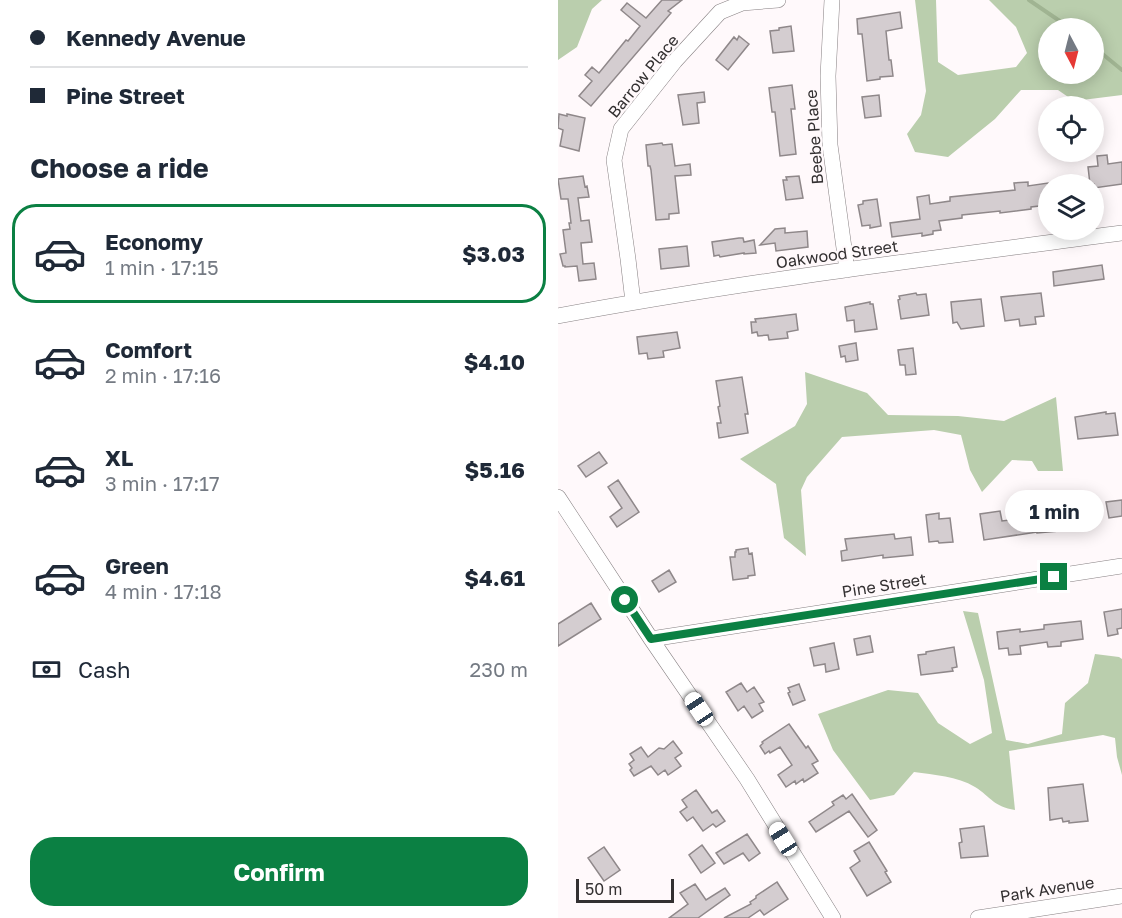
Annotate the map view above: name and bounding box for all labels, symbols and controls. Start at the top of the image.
north arrow [1038,18,1104,84]
map controls [1038,18,1104,240]
text: Kennedy Avenue [66,24,246,51]
street label: Barrow Place [603,30,683,122]
text: Pine Street [66,82,185,109]
street label: Beebe Place [801,89,827,185]
button: locate [1038,96,1104,162]
text: Choose a ride [30,152,209,184]
button: layers [1038,174,1104,240]
icon: car [33,227,87,281]
text: Economy [105,228,203,255]
street label: Oakwood Street [775,236,899,272]
text: $3.03 [462,240,525,267]
text: 1 min · 17:15 [105,255,219,279]
icon: car [33,335,87,389]
text: Comfort [105,336,192,363]
text: $4.10 [464,348,525,375]
text: 2 min · 17:16 [105,363,221,387]
icon: car [33,443,87,497]
text: XL [105,444,133,471]
text: $5.16 [464,456,525,483]
text: 3 min · 17:17 [105,471,220,495]
callout: 1 min [1004,490,1104,532]
text: 1 min [1029,499,1080,523]
icon: car [33,551,87,605]
text: Green [105,552,169,579]
route end [1040,563,1067,590]
text: $4.61 [464,564,525,591]
street label: Pine Street [840,568,928,602]
text: 4 min · 17:18 [105,579,222,603]
route start [611,586,638,613]
icon: cash [30,653,63,686]
text: Cash [78,656,131,683]
text: 230 m [470,657,528,681]
car [681,689,717,729]
car [766,819,800,859]
button: Confirm [30,837,528,906]
street label: Park Avenue [998,872,1096,906]
scale bar [576,876,674,904]
text: 50 m [585,879,622,899]

